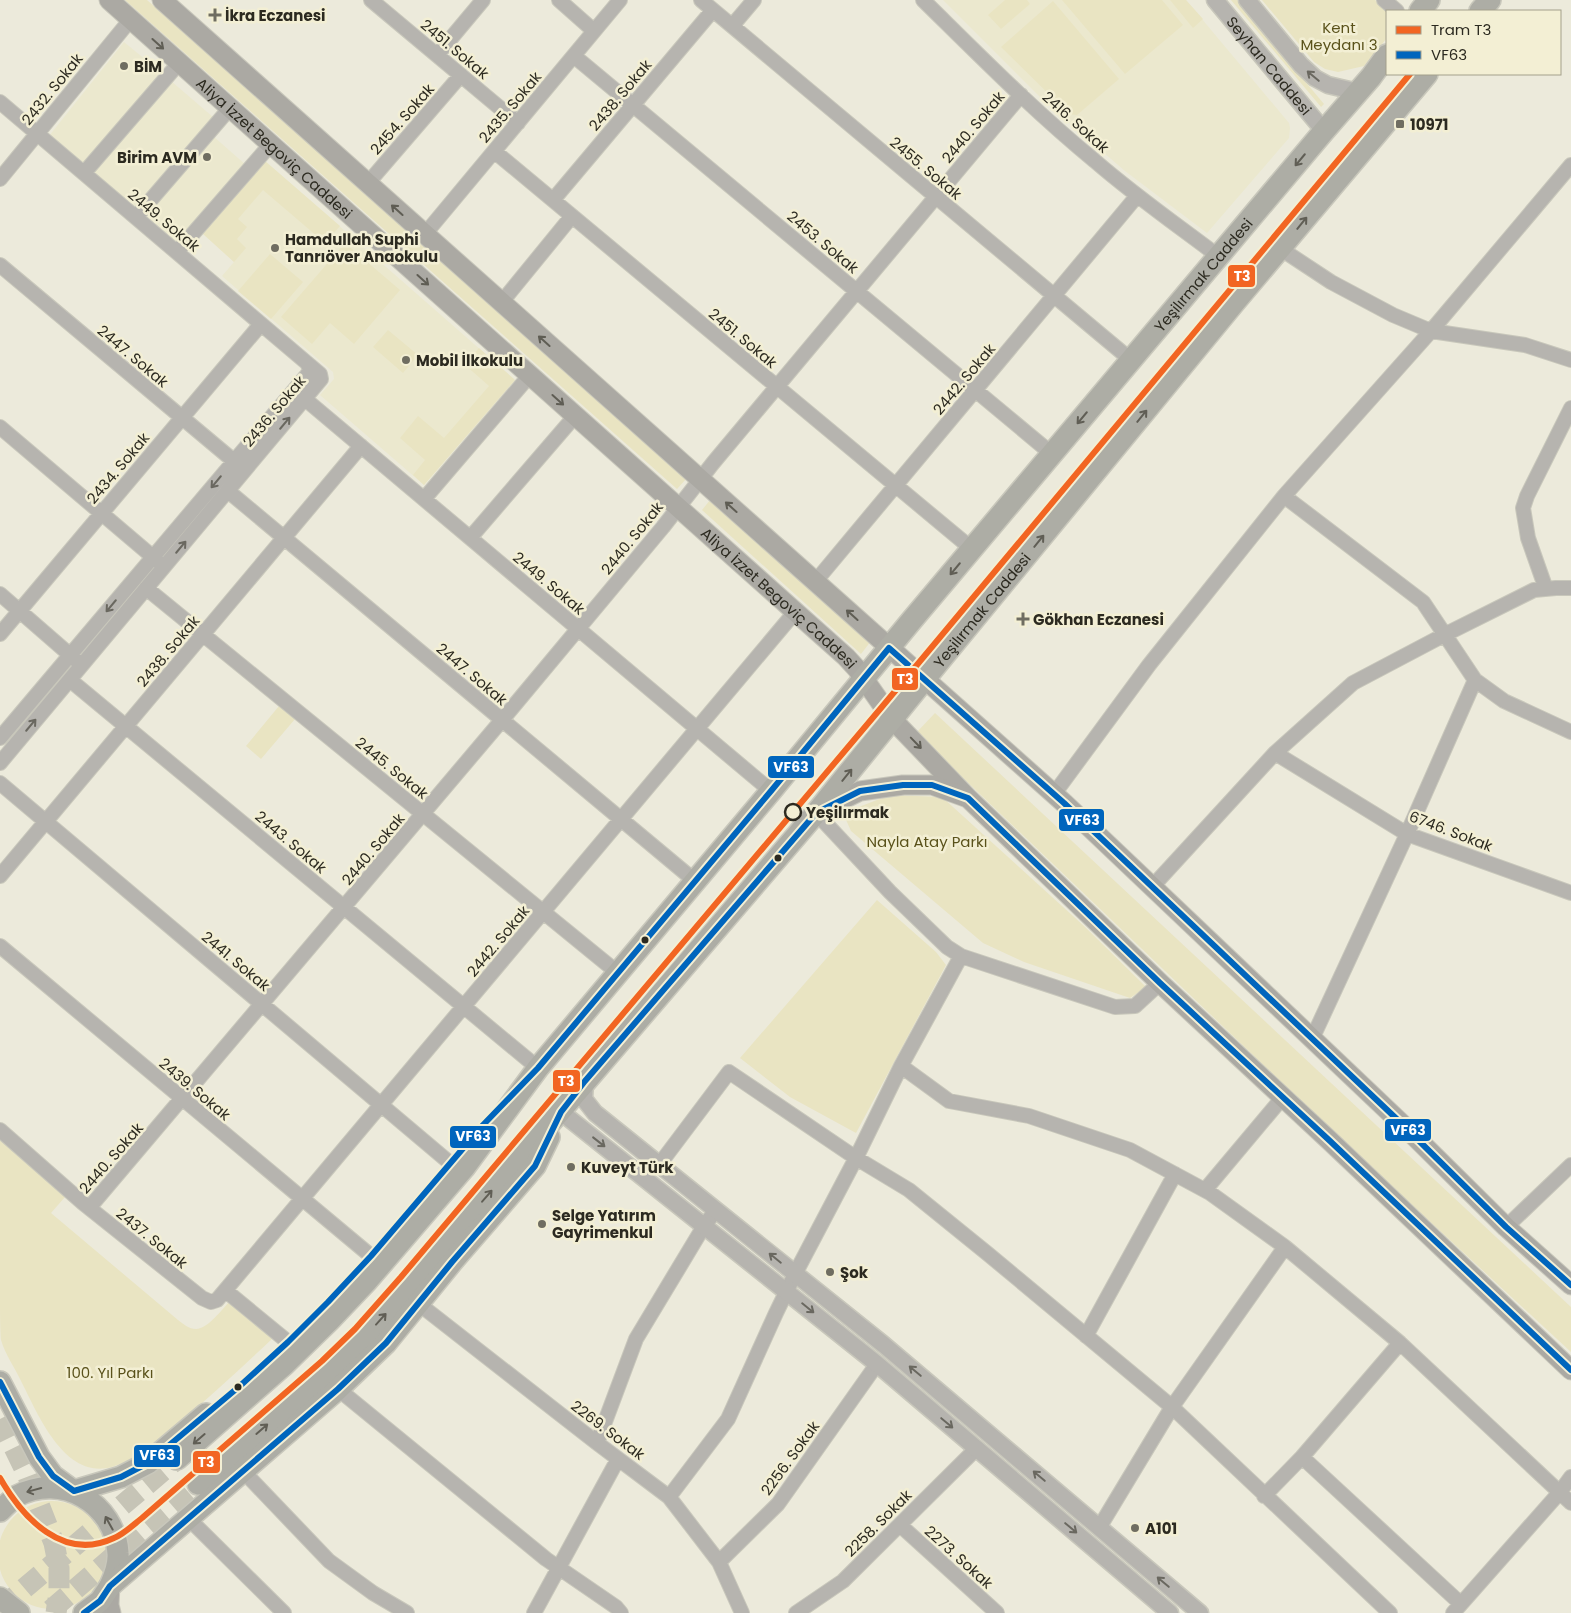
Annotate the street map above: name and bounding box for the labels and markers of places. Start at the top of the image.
place label: İkra Eczanesi [225,5,325,26]
marker: İkra Eczanesi [209,9,221,21]
place label: BİM [134,56,162,77]
marker: BİM [118,60,130,72]
place label: 10971 [1410,114,1448,135]
marker: 10971 [1394,118,1406,130]
place label: Birim AVM [117,147,197,168]
marker: Birim AVM [201,151,213,163]
place label: Hamdullah Suphi Tanrıöver Anaokulu [285,229,438,267]
marker: Hamdullah Suphi Tanrıöver Anaokulu [269,242,281,254]
place label: Mobil İlkokulu [416,350,523,371]
marker: Mobil İlkokulu [400,354,412,366]
place label: Gökhan Eczanesi [1033,609,1164,630]
marker: Gökhan Eczanesi [1017,613,1029,625]
place label: Yeşilırmak [806,802,890,823]
marker: Yeşilırmak [784,803,802,821]
unlabelled marker [773,853,783,863]
unlabelled marker [640,935,650,945]
place label: Kuveyt Türk [581,1157,674,1178]
marker: Kuveyt Türk [565,1161,577,1173]
place label: Selge Yatırım Gayrimenkul [552,1205,656,1243]
marker: Selge Yatırım Gayrimenkul [536,1218,548,1230]
place label: Şok [840,1262,869,1283]
marker: Şok [824,1266,836,1278]
unlabelled marker [233,1382,243,1392]
place label: A101 [1145,1518,1177,1539]
marker: A101 [1129,1522,1141,1534]

